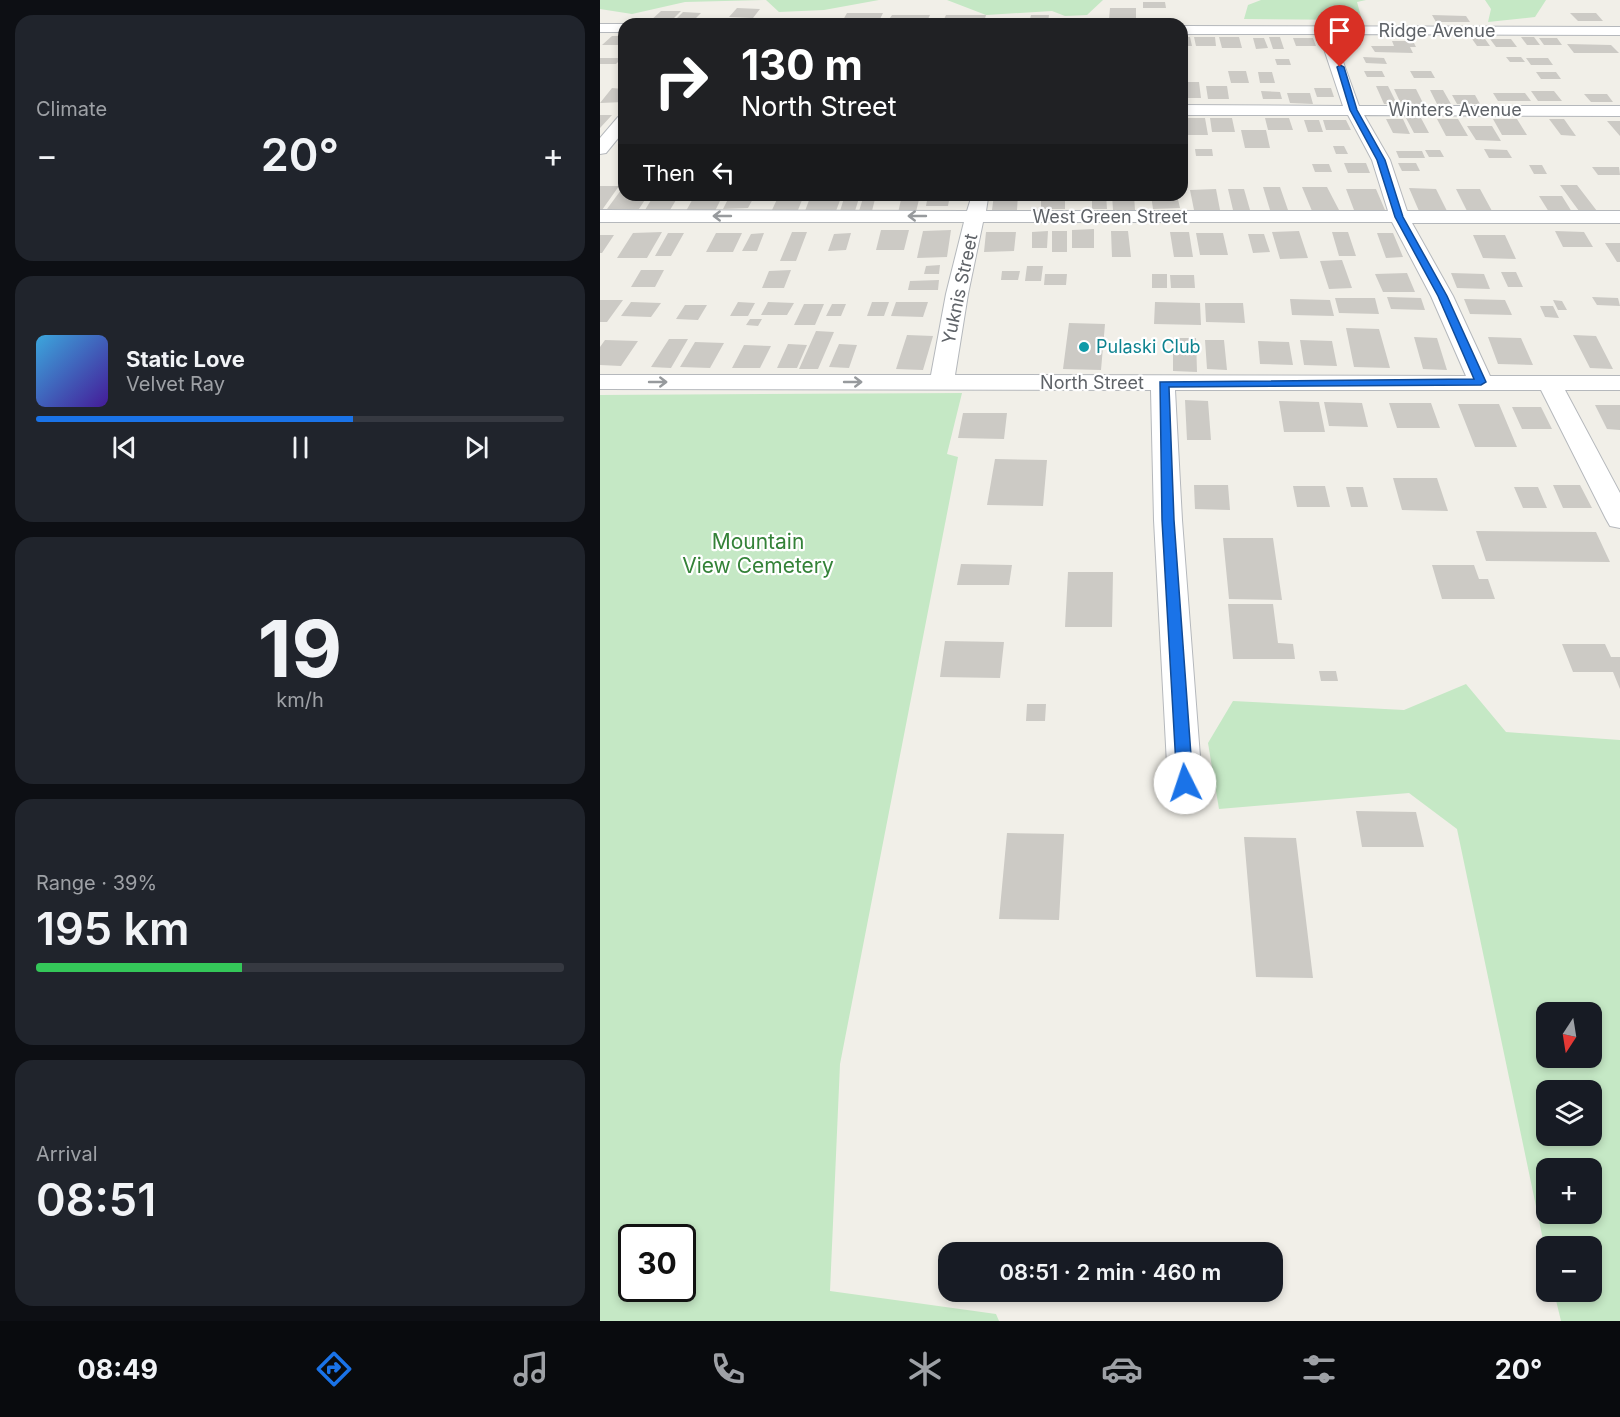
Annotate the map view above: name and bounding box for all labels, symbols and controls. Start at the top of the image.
pin [1314,5,1365,67]
icon: arrive [1323,14,1356,47]
street label: Ridge Avenue [1379,20,1495,41]
text: 130 m [741,39,863,90]
icon: right [642,42,720,120]
text: North Street [741,90,897,123]
text: Climate [36,97,107,121]
street label: Winters Avenue [1388,99,1522,120]
text: 20° [261,127,339,182]
text: − [36,135,58,175]
text: + [542,135,564,175]
icon: left [707,156,740,189]
text: Then [642,160,695,186]
street label: West Green Street [1032,206,1188,227]
one-way arrow [712,210,732,222]
one-way arrow [907,210,927,222]
street label: Yuknis Street [938,232,981,346]
place label: Pulaski Club [1096,336,1201,357]
marker: Pulaski Club [1077,340,1091,354]
text: Static Love [126,346,245,372]
text: Velvet Ray [126,372,225,396]
street label: North Street [1040,372,1144,393]
one-way arrow [648,376,668,388]
one-way arrow [843,376,863,388]
icon: previous [108,431,141,464]
icon: pause [284,431,317,464]
icon: next [460,431,493,464]
park label: Mountain View Cemetery [682,529,834,578]
text: 19 [258,601,342,696]
text: km/h [276,688,324,712]
position arrow [1153,751,1217,815]
text: Range · 39% [36,871,157,895]
text: 195 km [36,901,190,956]
north arrow [1536,1002,1602,1068]
map controls [1536,1002,1602,1302]
button: layers [1536,1080,1602,1146]
text: Arrival [36,1142,98,1166]
button: + [1536,1158,1602,1224]
text: 08:51 [36,1172,156,1227]
speed limit sign: 30 [618,1224,696,1302]
button: − [1536,1236,1602,1302]
text: 08:51 · 2 min · 460 m [1000,1259,1221,1285]
icon: directions [313,1348,355,1390]
icon: music [510,1348,552,1390]
icon: phone [707,1348,749,1390]
icon: climate [904,1348,946,1390]
icon: car [1101,1348,1143,1390]
icon: filters [1298,1348,1340,1390]
text: 08:49 [77,1353,158,1386]
text: 20° [1495,1353,1542,1386]

